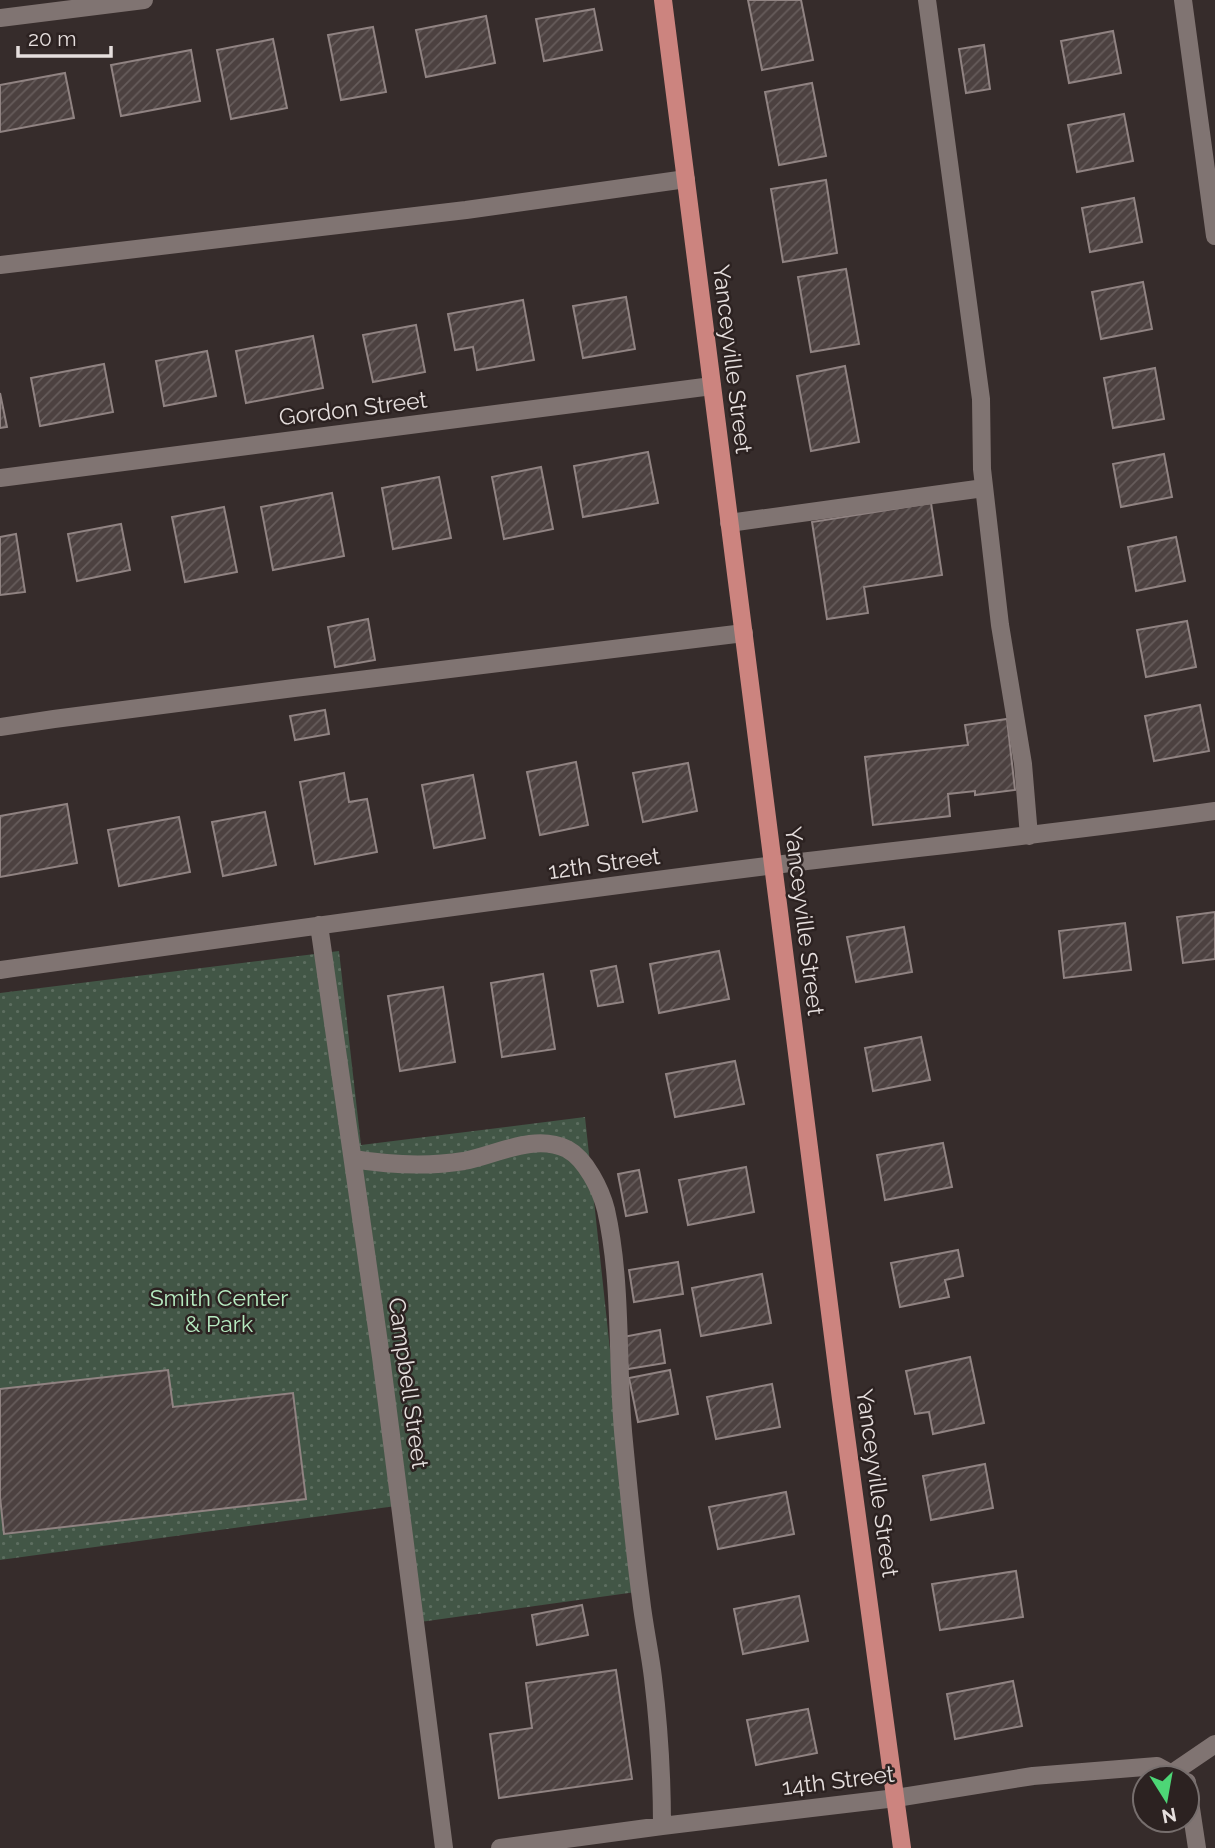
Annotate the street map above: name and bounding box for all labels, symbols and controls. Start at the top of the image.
scale bar [18,14,110,58]
text: 20 m [28,26,76,51]
street label: Yanceyville Street [708,263,758,455]
street label: Gordon Street [277,385,429,430]
street label: Yanceyville Street [780,825,830,1017]
street label: 12th Street [546,842,662,884]
park label: Smith Center & Park [150,1284,288,1337]
street label: Campbell Street [384,1296,434,1471]
street label: Yanceyville Street [851,1387,905,1579]
street label: 14th Street [780,1760,896,1800]
north arrow [1131,1764,1201,1834]
text: N [1160,1804,1178,1828]

